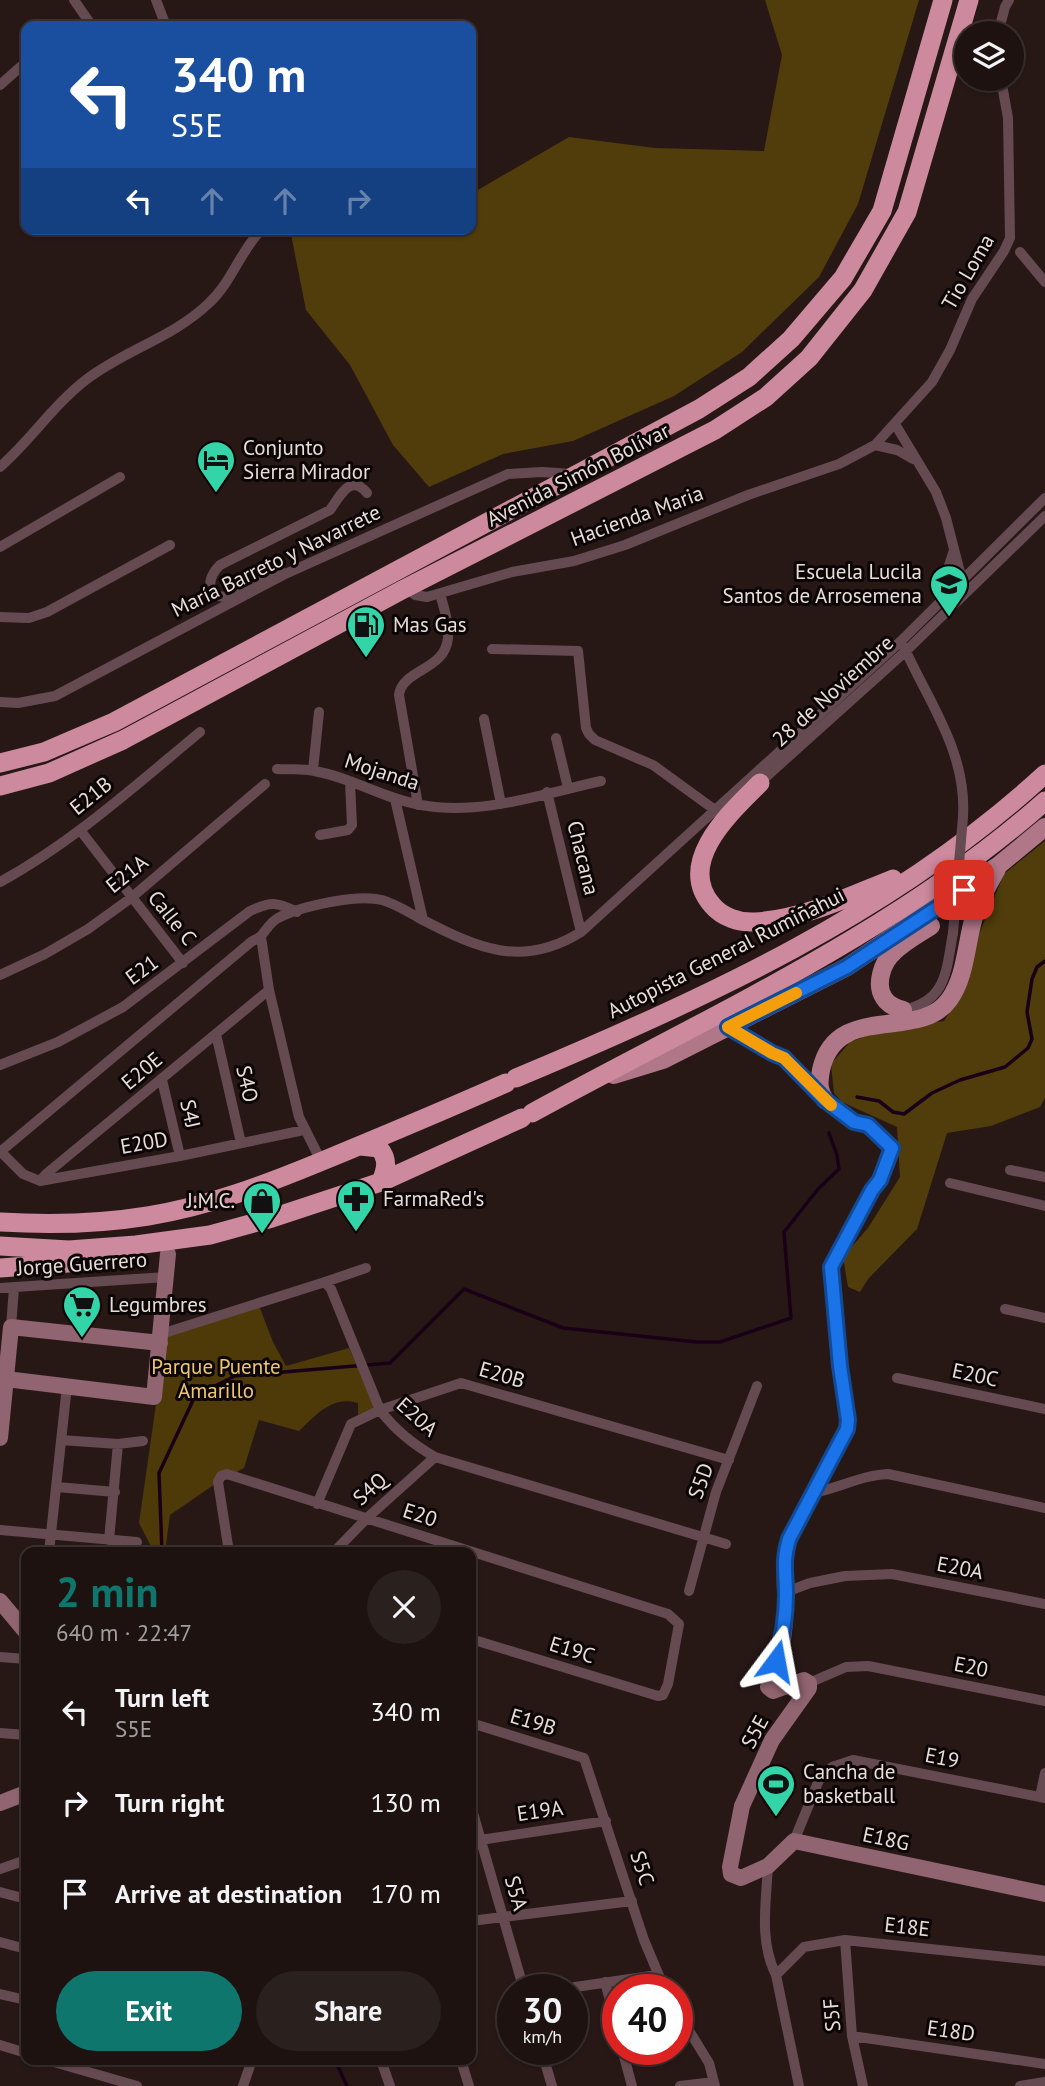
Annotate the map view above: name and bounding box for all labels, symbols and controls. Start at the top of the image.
map controls [954,21,1024,91]
button: layers [954,21,1024,91]
text: 340 m [171,42,306,106]
icon: left [56,49,147,140]
text: S5E [171,104,223,146]
icon: left [120,182,158,220]
icon: ahead [193,182,231,220]
icon: ahead [266,182,304,220]
icon: right [339,182,377,220]
street label: Tio Loma [935,229,1000,314]
street label: Avenida Simón Bolívar [482,417,674,532]
place label: Conjunto Sierra Mirador [243,434,370,485]
hotel icon: Conjunto Sierra Mirador [195,439,237,494]
street label: Hacienda Maria [567,479,707,552]
street label: María Barreto y Navarrete [167,498,385,623]
place label: Escuela Lucila Santos de Arrosemena [723,558,922,609]
school or university icon: Escuela Lucila Santos de Arrosemena [928,563,970,618]
fuel station icon: Mas Gas [345,604,387,659]
place label: Mas Gas [393,611,467,638]
street label: 28 de Noviembre [766,629,899,752]
street label: Mojanda [341,747,423,796]
street label: E21B [64,771,117,821]
street label: Chacana [561,818,606,898]
street label: E21A [100,848,154,899]
pin [934,860,994,920]
icon: arrive [945,871,983,909]
street label: Autopista General Rumiñahui [603,881,849,1024]
street label: Calle C [142,885,203,951]
street label: E21 [120,949,163,991]
street label: E20E [116,1046,168,1096]
street label: S4O [230,1063,265,1105]
street label: S4J [174,1097,207,1131]
street label: E20D [118,1125,170,1160]
pharmacy icon: FarmaRed's [335,1178,377,1233]
shop icon: J.M.C. [241,1180,283,1235]
place label: FarmaRed's [383,1185,484,1212]
place label: J.M.C. [186,1187,235,1214]
street label: Jorge Guerrero [15,1245,148,1282]
supermarket icon: Legumbres [61,1284,103,1339]
place label: Legumbres [109,1291,207,1318]
park label: Parque Puente Amarillo [151,1353,281,1404]
street label: E20B [476,1355,528,1394]
street label: E20C [950,1357,1000,1393]
street label: E20A [391,1391,444,1443]
street label: S5D [682,1459,719,1503]
street label: S4Q [347,1466,393,1511]
street label: E20 [400,1496,441,1533]
street label: E20A [935,1550,986,1585]
text: 2 min [56,1564,158,1619]
button: close [367,1570,441,1644]
text: 640 m · 22:47 [56,1618,192,1647]
position arrow [739,1624,813,1698]
street label: E19C [546,1630,598,1669]
street label: E20 [952,1650,990,1683]
text: Turn left [115,1681,209,1714]
icon: left [56,1693,94,1731]
text: 340 m [370,1695,441,1728]
street label: E19B [507,1702,559,1741]
street label: S5E [735,1710,775,1753]
text: S5E [115,1714,152,1743]
street label: E19 [923,1741,961,1774]
place label: Cancha de basketball [803,1758,895,1809]
sports icon: Cancha de basketball [755,1763,797,1818]
icon: right [56,1784,94,1822]
text: Turn right [115,1786,224,1819]
text: 130 m [370,1786,441,1819]
street label: E19A [515,1794,566,1827]
street label: E18G [860,1820,912,1857]
street label: S5C [624,1847,661,1888]
street label: S5A [499,1872,534,1914]
icon: arrive [56,1875,94,1913]
text: Arrive at destination [115,1877,342,1910]
text: 170 m [370,1877,441,1910]
street label: E18E [883,1911,931,1942]
button: Exit [56,1971,242,2051]
button: Share [256,1971,441,2051]
speed limit sign: 40 [602,1974,693,2065]
text: 30 [523,1987,562,2033]
street label: S5F [817,1997,846,2033]
street label: E18D [925,2014,977,2047]
text: km/h [523,2025,562,2048]

